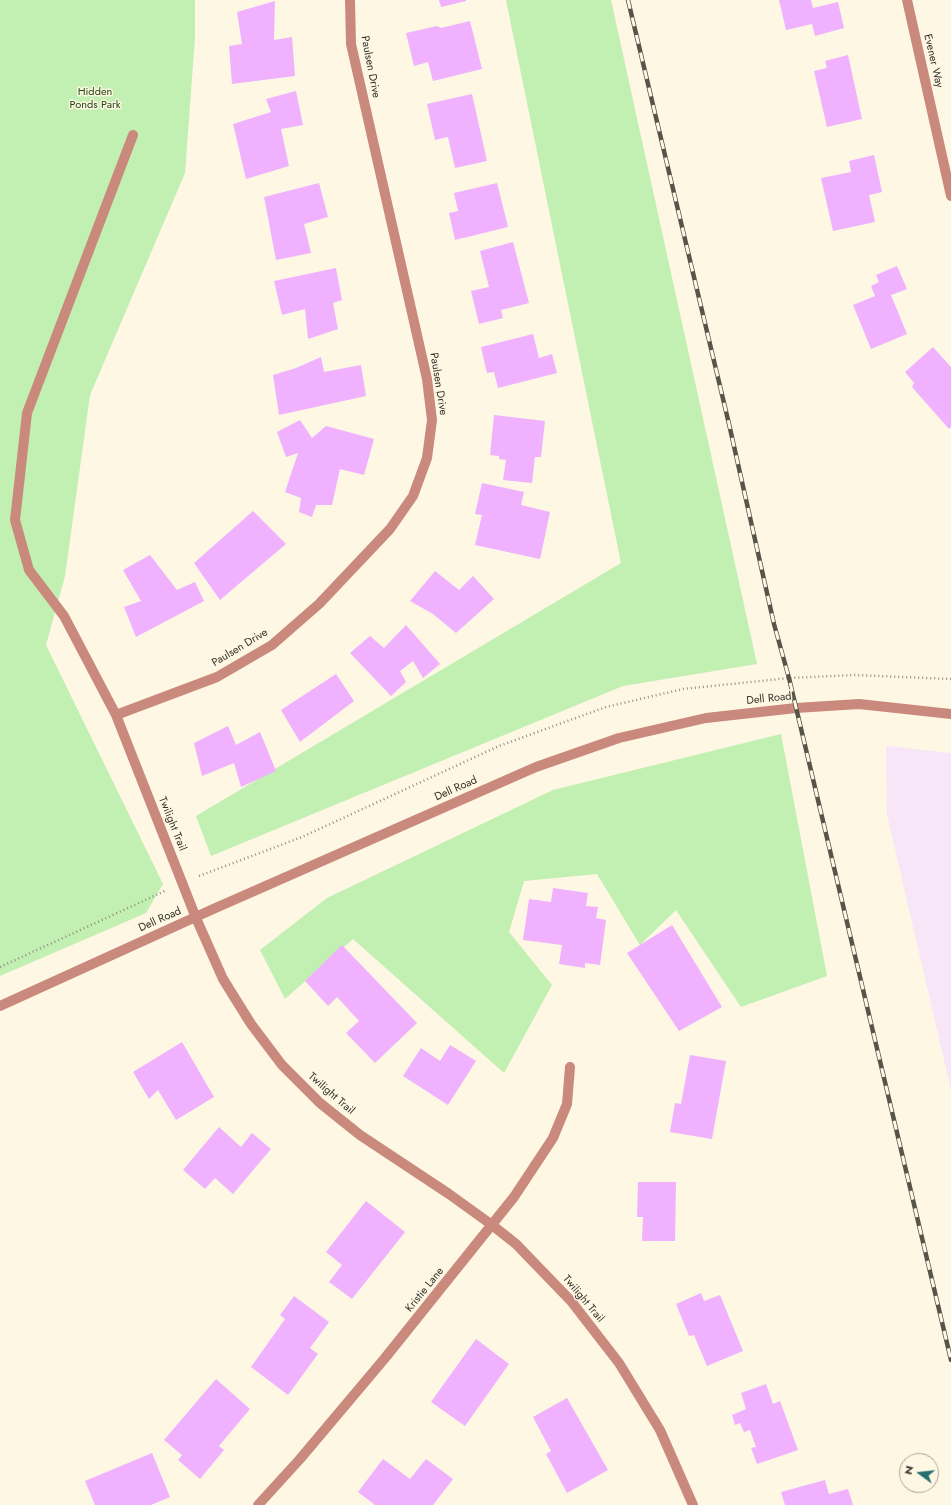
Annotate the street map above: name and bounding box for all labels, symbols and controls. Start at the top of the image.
street label: Evener Way [920,33,946,89]
street label: Paulsen Drive [358,35,382,99]
park label: Hidden Ponds Park [69,85,121,111]
street label: Paulsen Drive [427,352,449,416]
street label: Paulsen Drive [210,626,270,670]
street label: Dell Road [746,690,792,708]
street label: Dell Road [433,774,479,804]
street label: Twilight Trail [155,795,189,853]
street label: Dell Road [137,905,183,935]
street label: Twilight Trail [305,1070,357,1118]
street label: Kristie Lane [403,1265,447,1315]
street label: Twilight Trail [560,1273,606,1325]
north arrow [899,1453,939,1493]
text: N [900,1464,917,1476]

